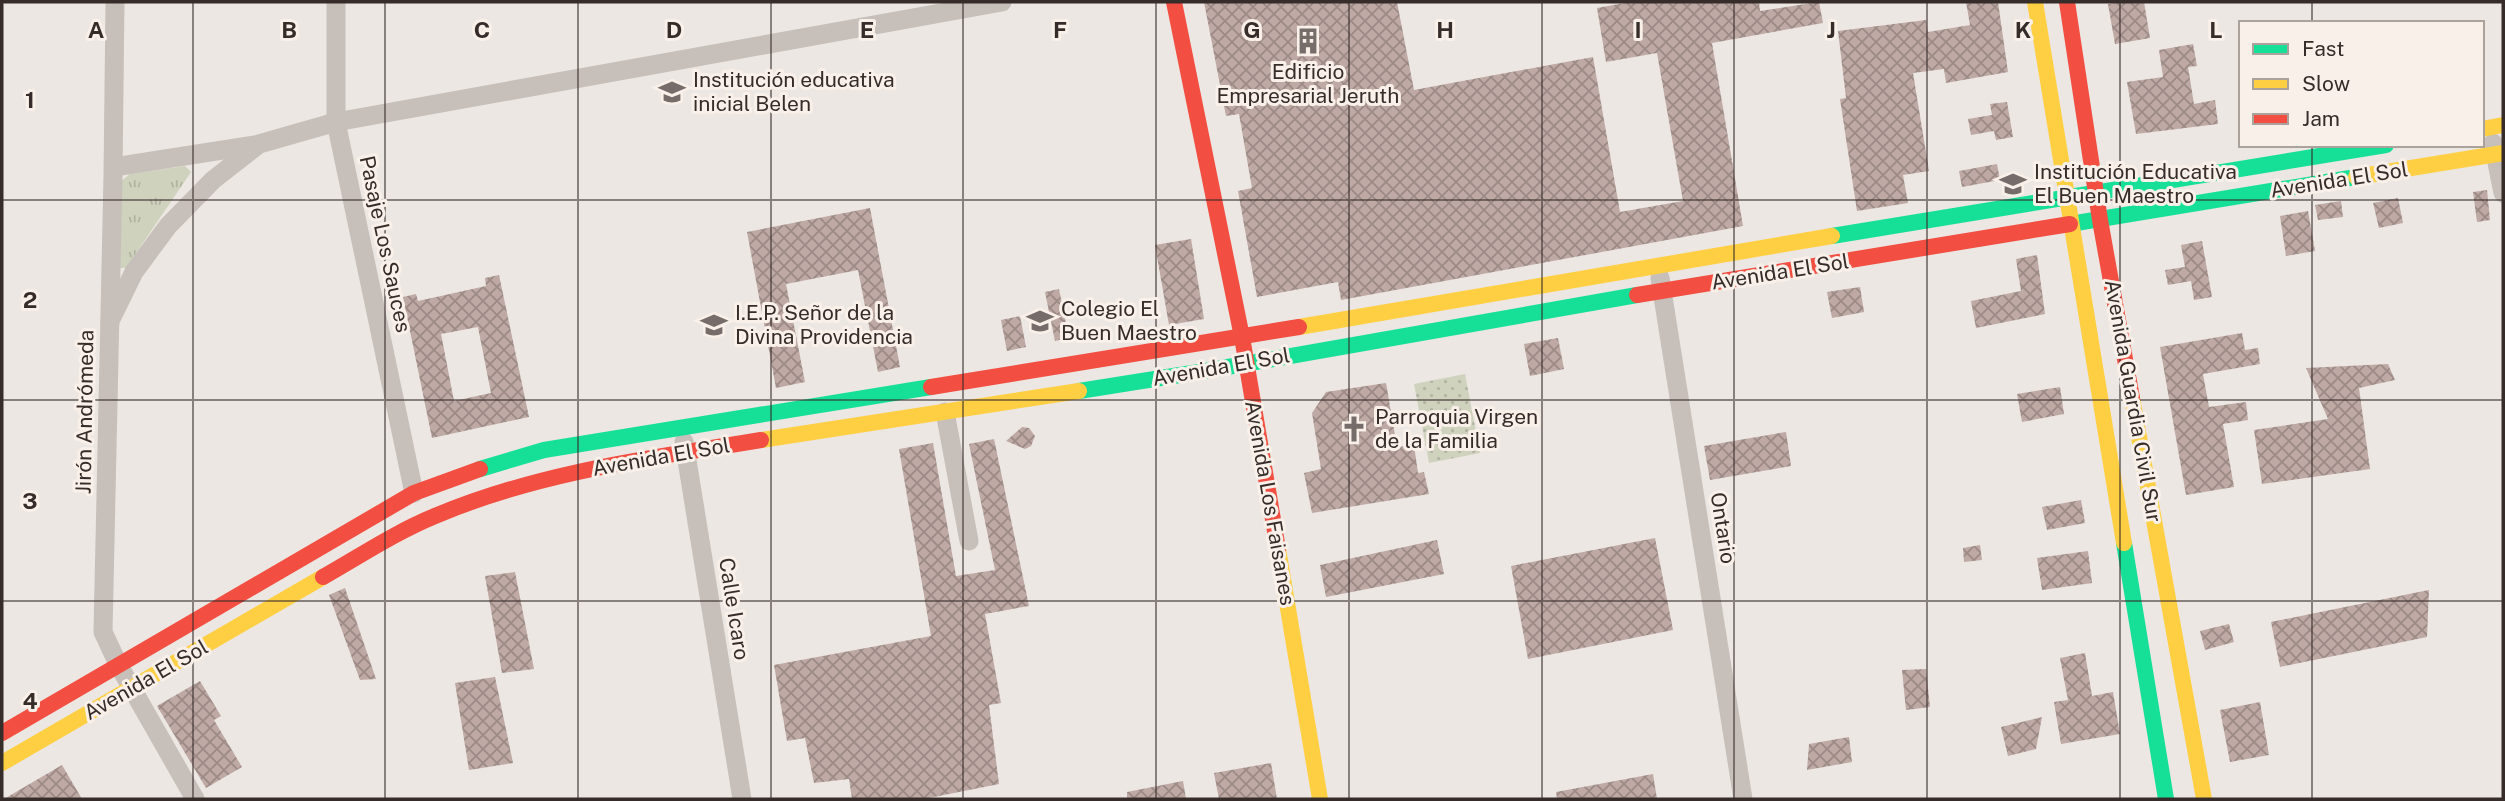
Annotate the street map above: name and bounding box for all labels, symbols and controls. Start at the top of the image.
text: A [88,16,105,43]
text: B [281,16,297,43]
text: C [474,16,490,43]
text: D [666,16,682,43]
text: E [860,16,874,43]
text: F [1053,16,1067,43]
text: G [1243,16,1261,43]
text: H [1436,16,1454,43]
text: I [1634,16,1642,43]
text: J [1826,16,1836,43]
text: K [2015,16,2031,43]
text: L [2209,16,2223,43]
legend [2239,21,2484,147]
building icon: Edificio Empresarial Jeruth [1293,26,1323,56]
text: Fast [2302,36,2344,61]
place label: Edificio Empresarial Jeruth [1217,59,1399,108]
place label: Institución educativa inicial Belen [693,67,895,116]
text: Slow [2302,71,2350,96]
school or university icon: Institución educativa inicial Belen [657,77,687,107]
text: 1 [25,86,35,113]
text: Jam [2302,106,2340,131]
street label: Pasaje Los Sauces [355,153,416,335]
street label: Avenida El Sol [2268,156,2410,203]
place label: Institución Educativa El Buen Maestro [2034,159,2237,208]
school or university icon: Institución Educativa El Buen Maestro [1998,169,2028,199]
street label: Avenida El Sol [1709,248,1851,295]
street label: Avenida Guardia Civil Sur [2100,278,2167,524]
text: 2 [23,286,37,313]
place label: Colegio El Buen Maestro [1061,296,1197,345]
place label: I.E.P. Señor de la Divina Providencia [735,300,913,349]
school or university icon: Colegio El Buen Maestro [1025,306,1055,336]
school or university icon: I.E.P. Señor de la Divina Providencia [699,310,729,340]
street label: Jirón Andrómeda [71,330,98,494]
street label: Avenida El Sol [1150,342,1292,391]
street label: Avenida Los Faisanes [1240,399,1301,607]
place label: Parroquia Virgen de la Familia [1375,404,1538,453]
church icon: Parroquia Virgen de la Familia [1339,414,1369,444]
street label: Avenida El Sol [590,432,732,481]
text: 3 [22,487,38,514]
street label: Ontario [1706,490,1741,565]
street label: Calle Icaro [714,556,755,662]
street label: Avenida El Sol [79,634,212,725]
text: 4 [22,687,38,714]

